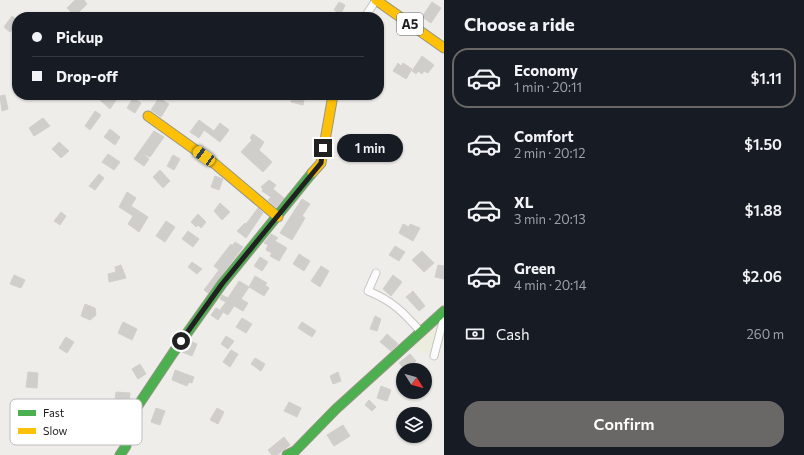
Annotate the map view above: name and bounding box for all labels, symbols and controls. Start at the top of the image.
road number: A5 [397,13,423,35]
text: Choose a ride [464,13,575,35]
text: Pickup [56,28,103,46]
icon: car [466,60,502,96]
text: Economy [514,61,578,79]
text: Drop-off [56,67,118,85]
text: $1.11 [751,69,782,87]
text: 1 min · 20:11 [514,79,582,95]
icon: car [466,126,502,162]
text: Comfort [514,127,574,145]
callout: 1 min [337,134,403,162]
text: $1.50 [744,135,782,153]
route end [314,139,332,157]
text: 1 min [355,140,385,156]
car [191,144,217,168]
text: 2 min · 20:12 [514,145,585,161]
icon: car [466,192,502,228]
text: XL [514,193,533,211]
text: $1.88 [745,201,782,219]
text: 3 min · 20:13 [514,211,586,227]
icon: car [466,258,502,294]
text: Green [514,259,555,277]
text: $2.06 [742,267,782,285]
text: 4 min · 20:14 [514,277,587,293]
icon: cash [464,323,486,345]
text: Cash [496,325,530,343]
text: 260 m [747,326,784,342]
route start [172,332,190,350]
north arrow [396,363,432,399]
map controls [396,363,432,443]
legend [10,399,142,445]
button: Confirm [464,401,784,447]
text: Fast [43,406,65,419]
button: layers [396,407,432,443]
text: Slow [43,424,68,437]

